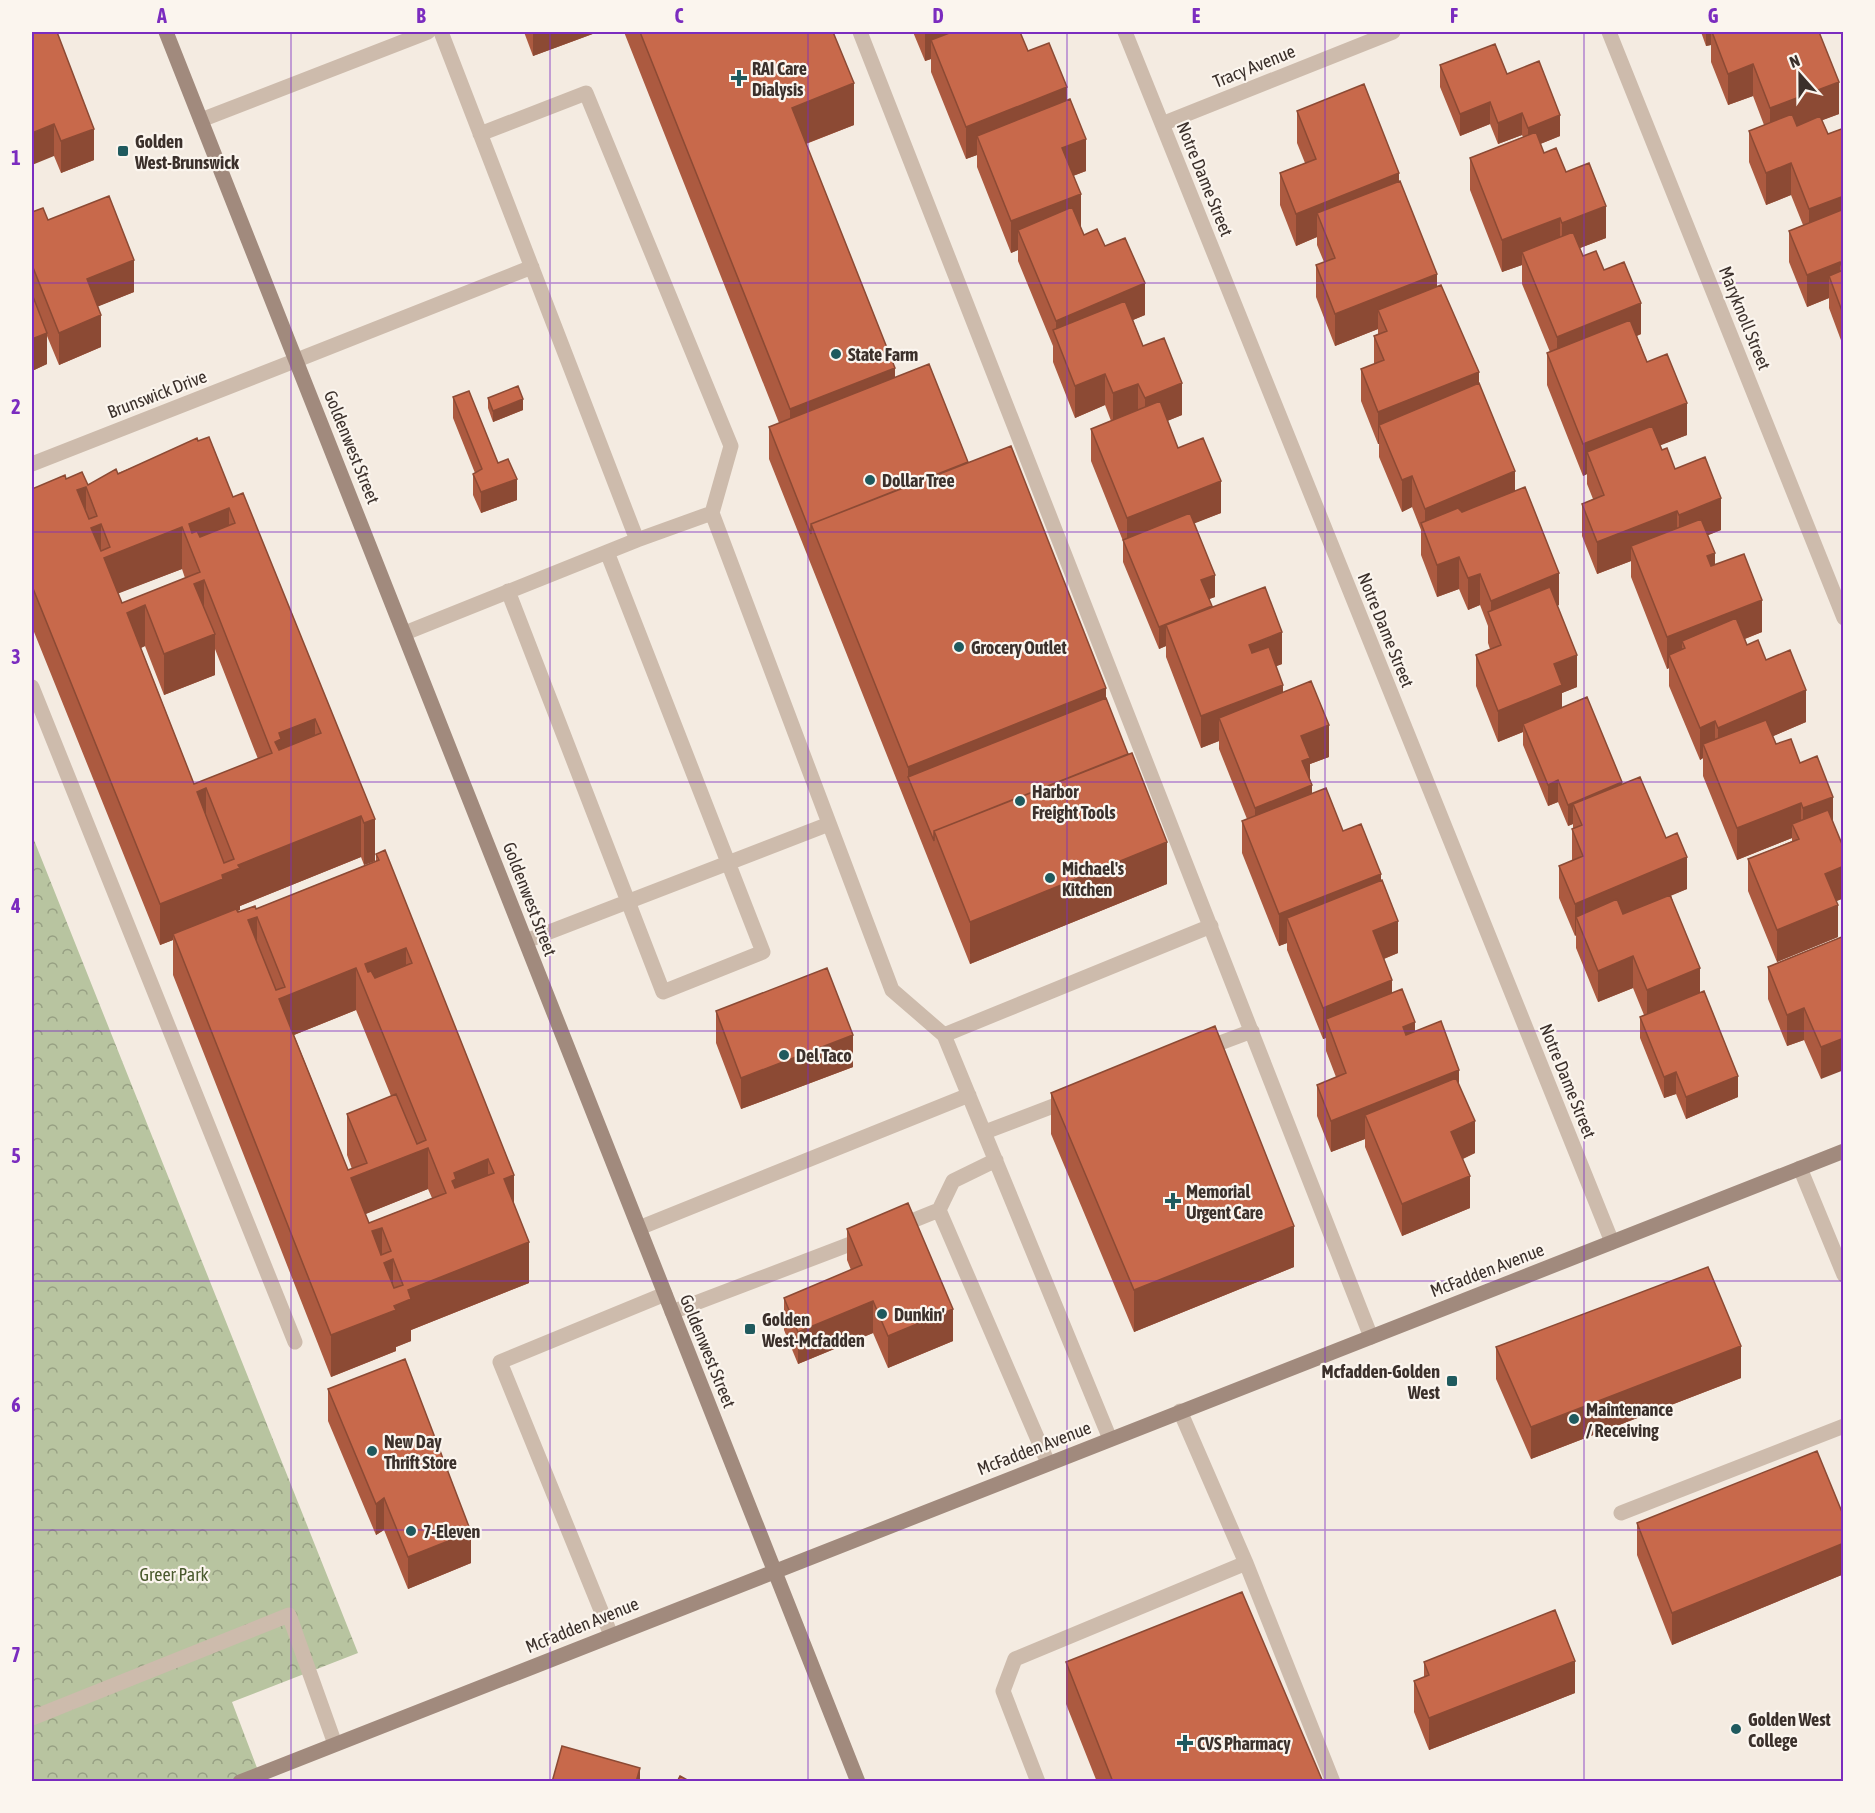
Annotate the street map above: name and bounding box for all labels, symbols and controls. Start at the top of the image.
text: A [156,4,167,27]
text: B [416,4,426,27]
text: C [675,4,684,27]
text: D [932,4,944,27]
text: E [1192,4,1201,27]
text: F [1450,4,1458,27]
text: G [1708,4,1719,27]
street label: Tracy Avenue [1210,40,1298,92]
north arrow [1770,45,1830,105]
text: N [1787,51,1802,71]
place label: RAI Care Dialysis [752,58,807,100]
marker: RAI Care Dialysis [730,69,748,87]
street label: Notre Dame Street [1172,119,1238,239]
place label: Golden West-Brunswick [134,131,240,173]
marker: Golden West-Brunswick [116,144,130,158]
text: 1 [11,146,21,169]
street label: Maryknoll Street [1715,263,1775,373]
place label: State Farm [848,344,918,365]
marker: State Farm [829,347,843,361]
street label: Brunswick Drive [104,365,210,423]
street label: Goldenwest Street [320,387,384,507]
text: 2 [11,395,21,418]
place label: Dollar Tree [882,470,955,491]
marker: Dollar Tree [863,473,877,487]
street label: Notre Dame Street [1353,570,1419,690]
place label: Grocery Outlet [971,637,1067,658]
marker: Grocery Outlet [952,640,966,654]
text: 3 [11,645,21,668]
place label: Harbor Freight Tools [1032,781,1116,823]
marker: Harbor Freight Tools [1013,794,1027,808]
street label: Goldenwest Street [499,839,561,959]
place label: Michael's Kitchen [1062,858,1125,900]
marker: Michael's Kitchen [1043,871,1057,885]
text: 4 [10,894,21,917]
street label: Notre Dame Street [1535,1021,1601,1141]
place label: Del Taco [796,1045,852,1066]
marker: Del Taco [777,1048,791,1062]
text: 5 [11,1144,21,1167]
place label: Memorial Urgent Care [1186,1181,1263,1223]
marker: Memorial Urgent Care [1164,1192,1182,1210]
street label: McFadden Avenue [1427,1239,1547,1301]
street label: Goldenwest Street [676,1291,740,1411]
place label: Dunkin' [894,1304,945,1325]
marker: Dunkin' [875,1307,889,1321]
place label: Golden West-Mcfadden [761,1309,865,1351]
marker: Golden West-Mcfadden [743,1322,757,1336]
place label: Mcfadden-Golden West [1321,1361,1441,1403]
marker: Mcfadden-Golden West [1445,1374,1459,1388]
text: 6 [11,1393,21,1416]
place label: Maintenance / Receiving [1586,1399,1673,1441]
marker: Maintenance / Receiving [1567,1412,1581,1426]
street label: McFadden Avenue [974,1417,1094,1479]
place label: New Day Thrift Store [384,1431,457,1473]
marker: New Day Thrift Store [365,1444,379,1458]
place label: 7-Eleven [423,1521,481,1542]
marker: 7-Eleven [404,1524,418,1538]
park label: Greer Park [140,1564,209,1585]
street label: McFadden Avenue [522,1593,642,1657]
text: 7 [11,1643,21,1666]
place label: Golden West College [1748,1709,1832,1751]
marker: Golden West College [1729,1722,1743,1736]
place label: CVS Pharmacy [1197,1733,1291,1754]
marker: CVS Pharmacy [1178,1736,1192,1750]

